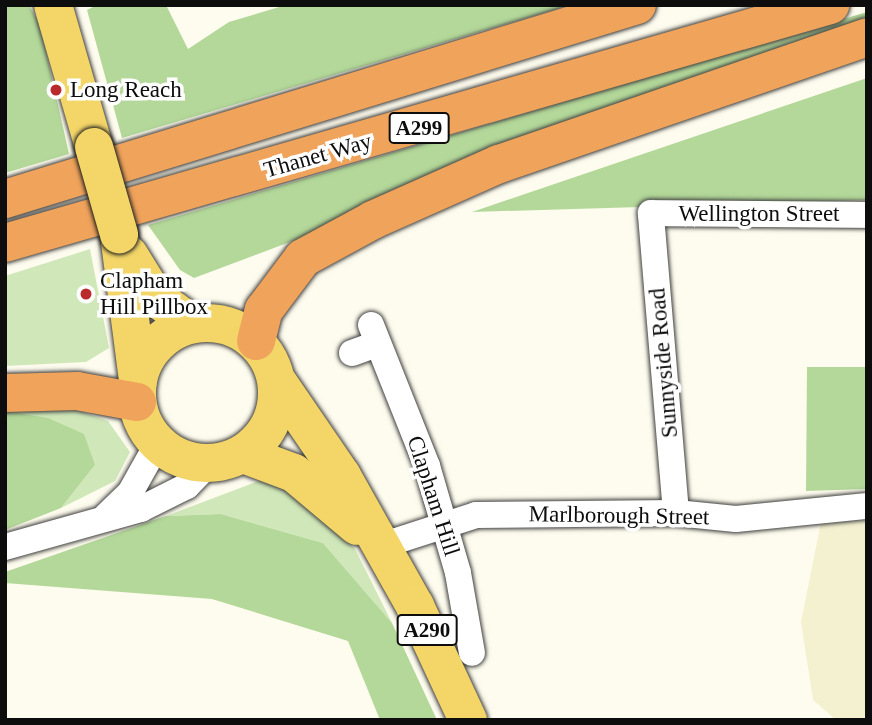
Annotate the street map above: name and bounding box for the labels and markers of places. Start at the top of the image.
place label: Long Reach [70,76,182,104]
marker: Long Reach [48,82,64,98]
place label: Clapham Hill Pillbox [100,267,208,321]
marker: Clapham Hill Pillbox [78,286,94,302]

